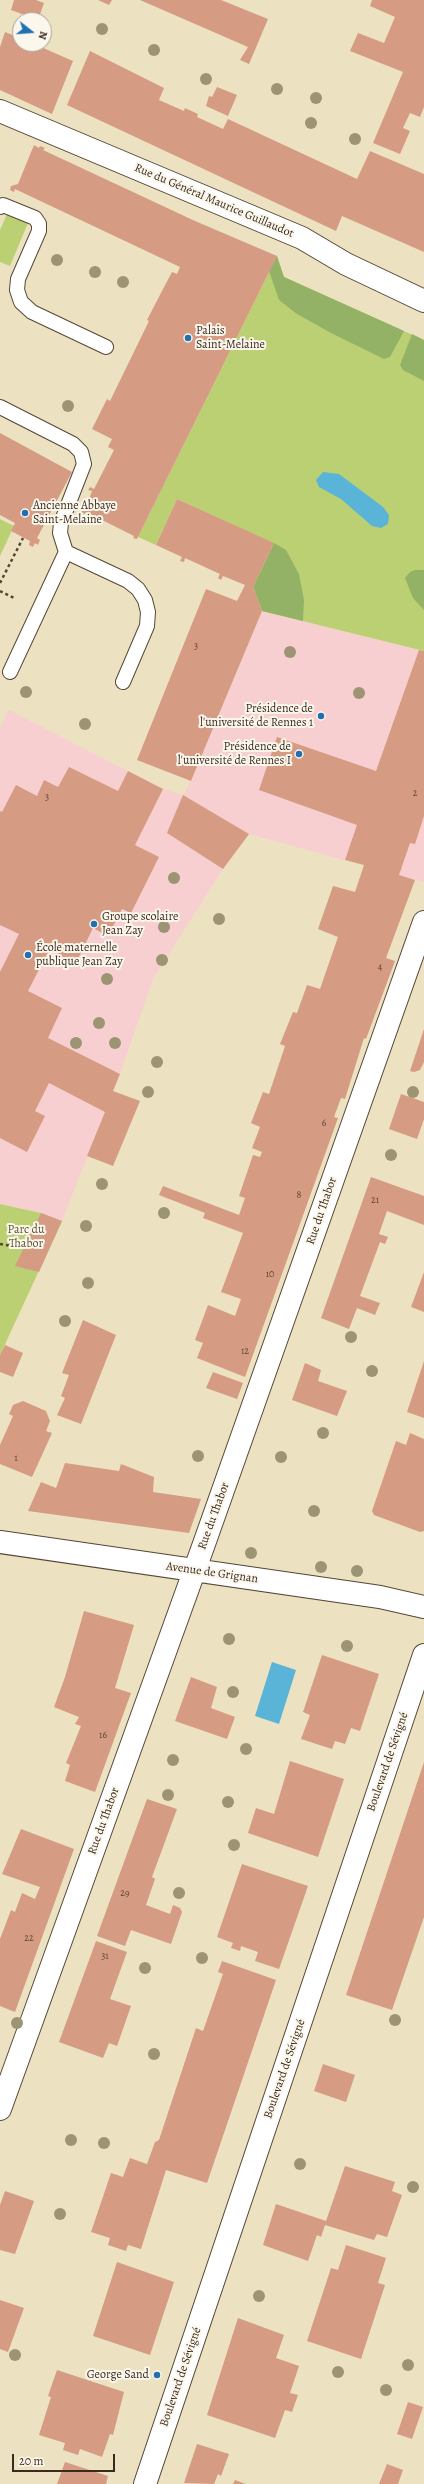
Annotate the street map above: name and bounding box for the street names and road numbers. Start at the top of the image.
street label: Rue du Général Maurice Guillaudot [132,161,296,241]
street label: Rue du Thabor [304,1175,340,1247]
street label: Rue du Thabor [195,1480,233,1552]
street label: Avenue de Grignan [165,1559,259,1587]
street label: Boulevard de Sévigné [364,1710,412,1814]
street label: Rue du Thabor [85,1785,123,1857]
street label: Boulevard de Sévigné [261,2017,309,2121]
street label: Boulevard de Sévigné [157,2325,205,2429]

